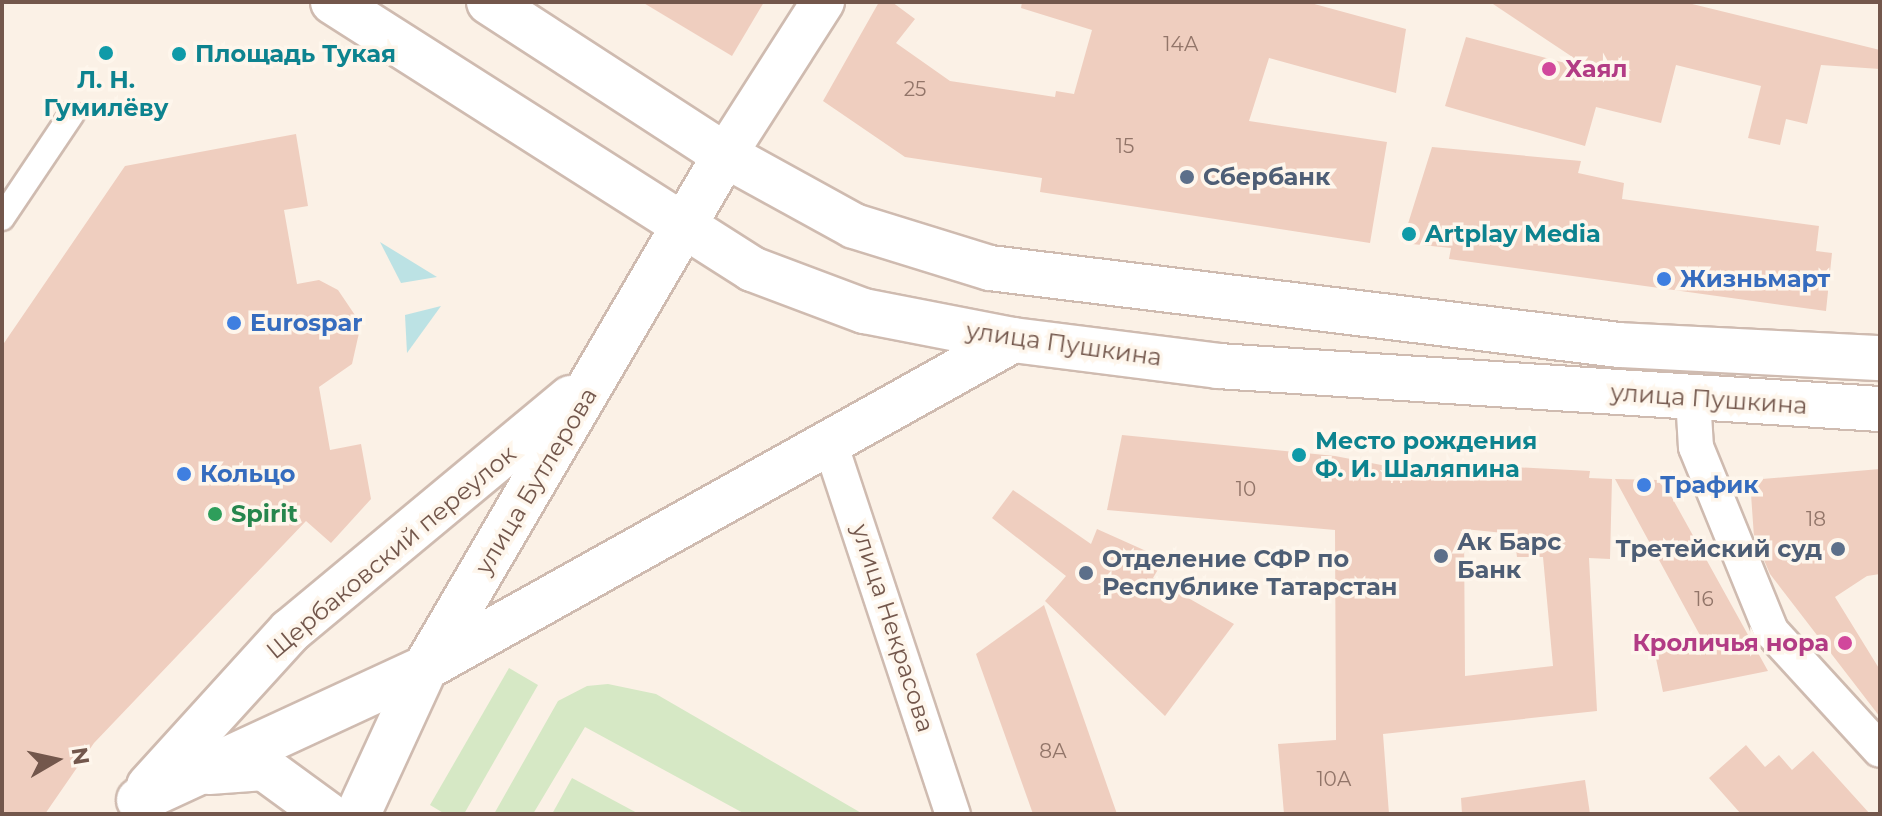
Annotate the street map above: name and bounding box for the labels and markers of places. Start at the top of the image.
place label: Площадь Тукая [195,40,396,68]
marker: Л. Н. Гумилёву [97,44,115,62]
marker: Площадь Тукая [170,45,188,63]
place label: Хаял [1565,55,1627,83]
marker: Хаял [1540,60,1558,78]
place label: Л. Н. Гумилёву [43,66,169,122]
place label: Сбербанк [1203,163,1330,191]
marker: Сбербанк [1178,168,1196,186]
place label: Artplay Media [1425,220,1601,248]
marker: Artplay Media [1400,225,1418,243]
place label: Жизньмарт [1680,265,1830,293]
marker: Жизньмарт [1655,270,1673,288]
place label: Eurospar [250,309,363,337]
marker: Eurospar [225,314,243,332]
place label: Место рождения Ф. И. Шаляпина [1315,427,1537,483]
marker: Место рождения Ф. И. Шаляпина [1290,446,1308,464]
place label: Кольцо [200,460,296,488]
marker: Кольцо [175,465,193,483]
place label: Трафик [1660,471,1759,499]
marker: Трафик [1635,476,1653,494]
place label: Spirit [231,500,298,528]
marker: Spirit [206,505,224,523]
place label: Ак Барс Банк [1457,528,1561,584]
place label: Третейский суд [1615,535,1822,563]
marker: Третейский суд [1829,540,1847,558]
place label: Отделение СФР по Республике Татарстан [1102,545,1397,601]
marker: Ак Барс Банк [1432,547,1450,565]
marker: Отделение СФР по Республике Татарстан [1077,564,1095,582]
place label: Кроличья нора [1632,629,1829,657]
marker: Кроличья нора [1836,634,1854,652]

